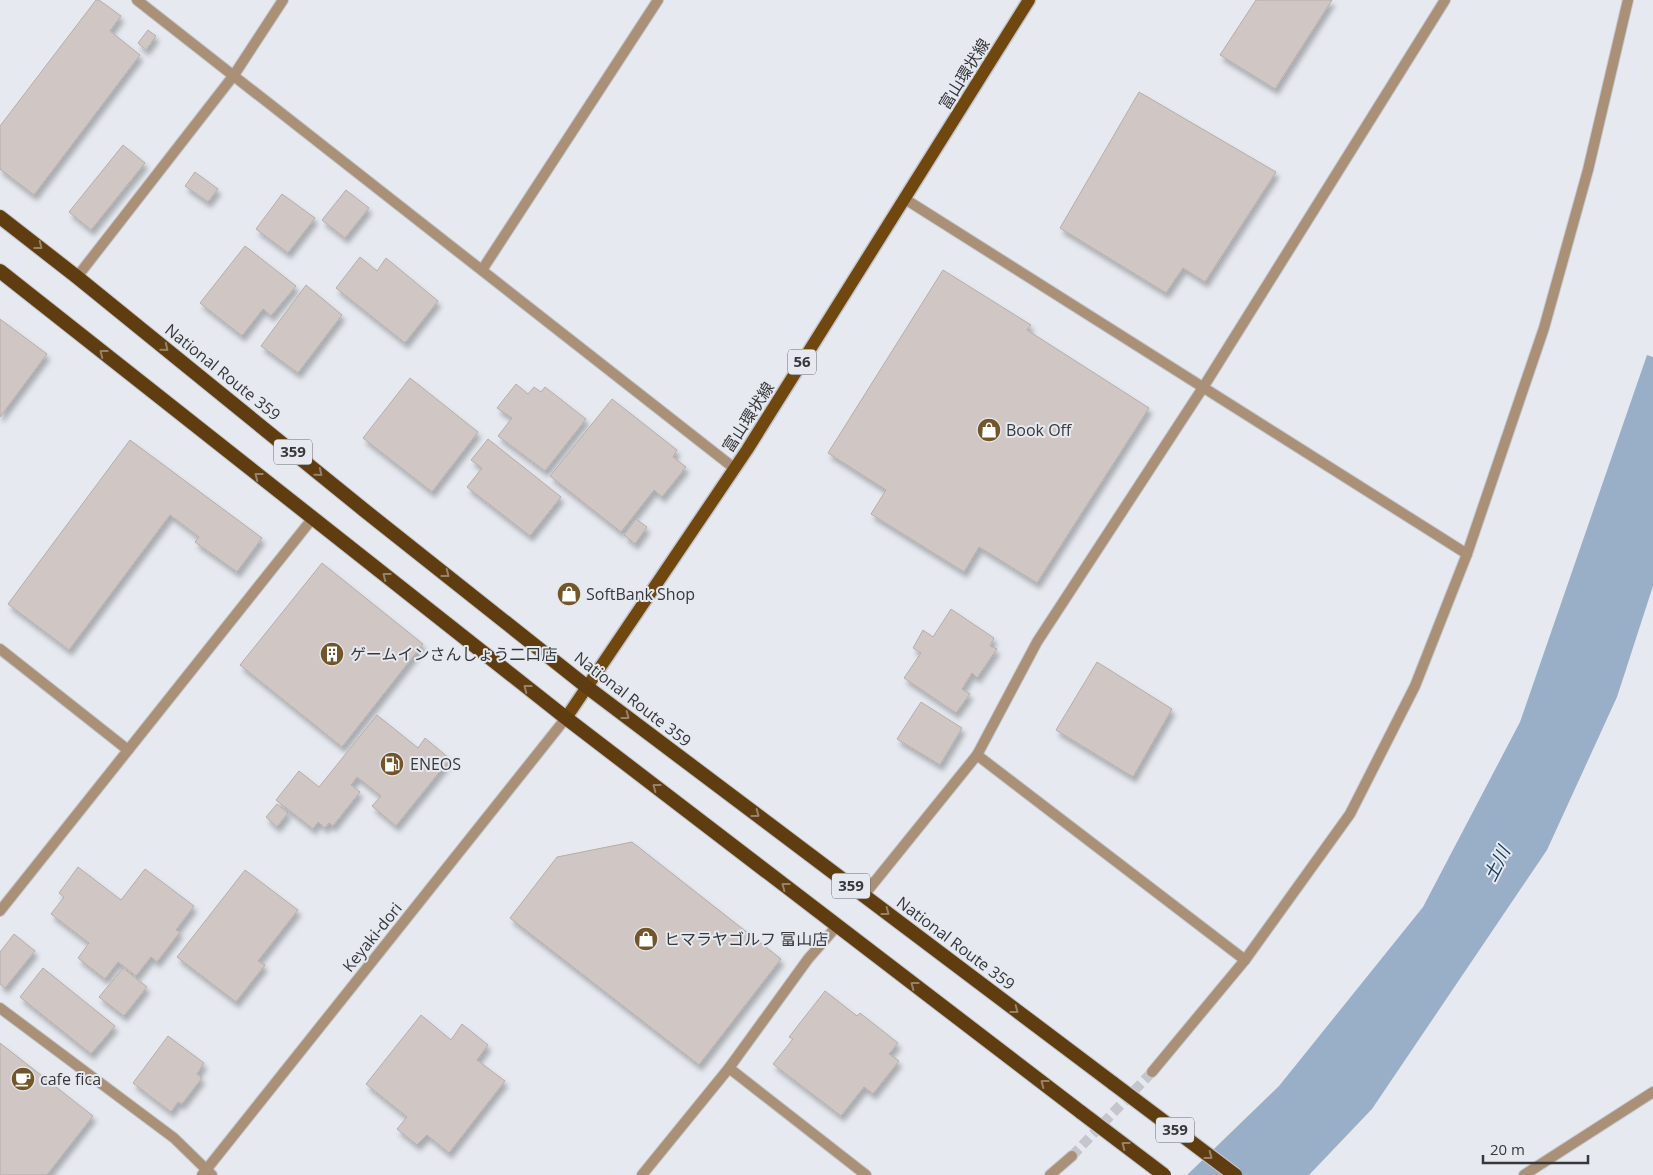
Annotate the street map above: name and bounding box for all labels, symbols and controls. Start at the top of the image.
street label: 富山環状線 [933,34,995,114]
one-way arrow [33,241,42,250]
street label: National Route 359 [161,319,285,425]
one-way arrow [160,343,169,352]
one-way arrow [100,350,109,359]
road number: 56 [788,350,816,374]
street label: 富山環状線 [717,377,779,457]
shop icon: Book Off [976,417,1002,443]
place label: Book Off [1006,419,1073,441]
road number: 359 [274,440,312,464]
one-way arrow [313,467,322,476]
one-way arrow [255,473,264,481]
one-way arrow [440,568,449,576]
one-way arrow [383,574,392,582]
shop icon: SoftBank Shop [556,581,582,607]
place label: SoftBank Shop [586,583,695,605]
building icon: ゲームインさんしょう二口店 [319,641,345,667]
place label: ゲームインさんしょう二口店 [350,643,558,665]
street label: National Route 359 [570,646,696,752]
one-way arrow [524,685,533,693]
one-way arrow [620,711,629,719]
fuel station icon: ENEOS [379,751,405,777]
place label: ENEOS [410,753,461,775]
one-way arrow [653,785,662,793]
one-way arrow [750,808,760,817]
water label: 土川 [1477,840,1516,885]
road number: 359 [832,874,870,898]
one-way arrow [781,883,791,892]
street label: National Route 359 [892,891,1020,995]
street label: Keyaki-dori [337,898,407,976]
one-way arrow [880,906,890,915]
shop icon: ヒマラヤゴルフ 富山店 [633,926,659,952]
place label: ヒマラヤゴルフ 富山店 [664,928,828,950]
one-way arrow [911,982,920,990]
one-way arrow [1009,1004,1018,1012]
cafe icon: cafe fica [10,1066,36,1092]
place label: cafe fica [40,1068,101,1090]
one-way arrow [1040,1080,1050,1089]
road number: 359 [1156,1118,1194,1142]
scale bar [1483,1132,1588,1164]
text: 20 m [1490,1139,1525,1159]
one-way arrow [1122,1143,1131,1151]
one-way arrow [1203,1150,1212,1158]

